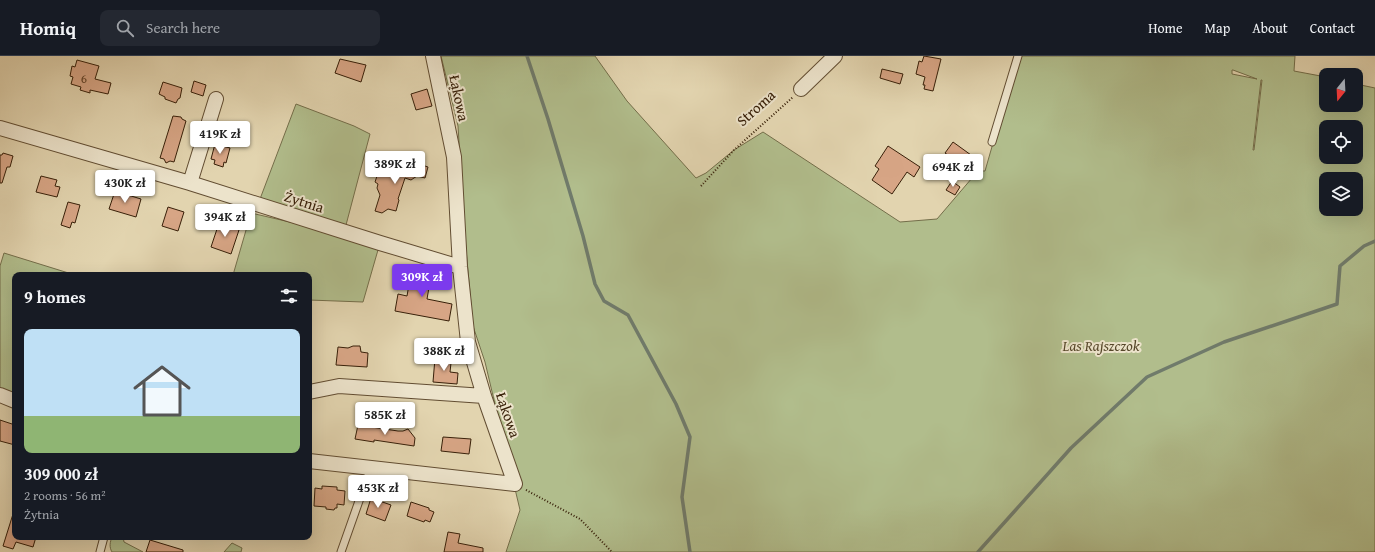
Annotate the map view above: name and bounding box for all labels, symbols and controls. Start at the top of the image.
search box [100,10,380,46]
text: Homiq [20,14,76,42]
icon: search [114,17,136,39]
text: Search here [146,17,220,38]
text: Home [1148,18,1183,38]
text: Map [1205,18,1230,38]
text: About [1252,18,1288,38]
text: Contact [1310,18,1355,38]
north arrow [1319,68,1363,112]
map controls [1319,68,1363,216]
house number: 6 [81,69,87,88]
street label: Łąkowa [444,73,475,123]
street label: Stroma [732,85,780,131]
button: locate [1319,120,1363,164]
pin: 419K zł [183,121,257,155]
text: 419K zł [199,124,241,143]
pin: 389K zł [358,151,432,185]
text: 389K zł [374,154,416,173]
pin: 694K zł [916,154,990,188]
text: 694K zł [932,157,974,176]
pin: 430K zł [88,170,162,204]
button: layers [1319,172,1363,216]
text: 430K zł [104,173,146,192]
street label: Żytnia [282,185,327,218]
pin: 394K zł [188,204,262,238]
text: 394K zł [204,207,246,226]
pin: 309K zł [385,264,459,298]
text: 309K zł [401,267,443,286]
text: 9 homes [24,284,86,309]
icon: filters [278,285,300,307]
park label: Las Rajszczok [1061,335,1140,356]
pin: 388K zł [407,338,481,372]
text: 388K zł [423,341,465,360]
icon: home [126,355,198,427]
street label: Łąkowa [491,389,526,440]
pin: 585K zł [348,402,422,436]
text: 585K zł [364,405,406,424]
text: 309 000 zł [24,461,98,486]
pin: 453K zł [341,475,415,509]
text: 453K zł [357,478,399,497]
text: 2 rooms · 56 m² [24,486,106,505]
text: Żytnia [24,505,59,524]

